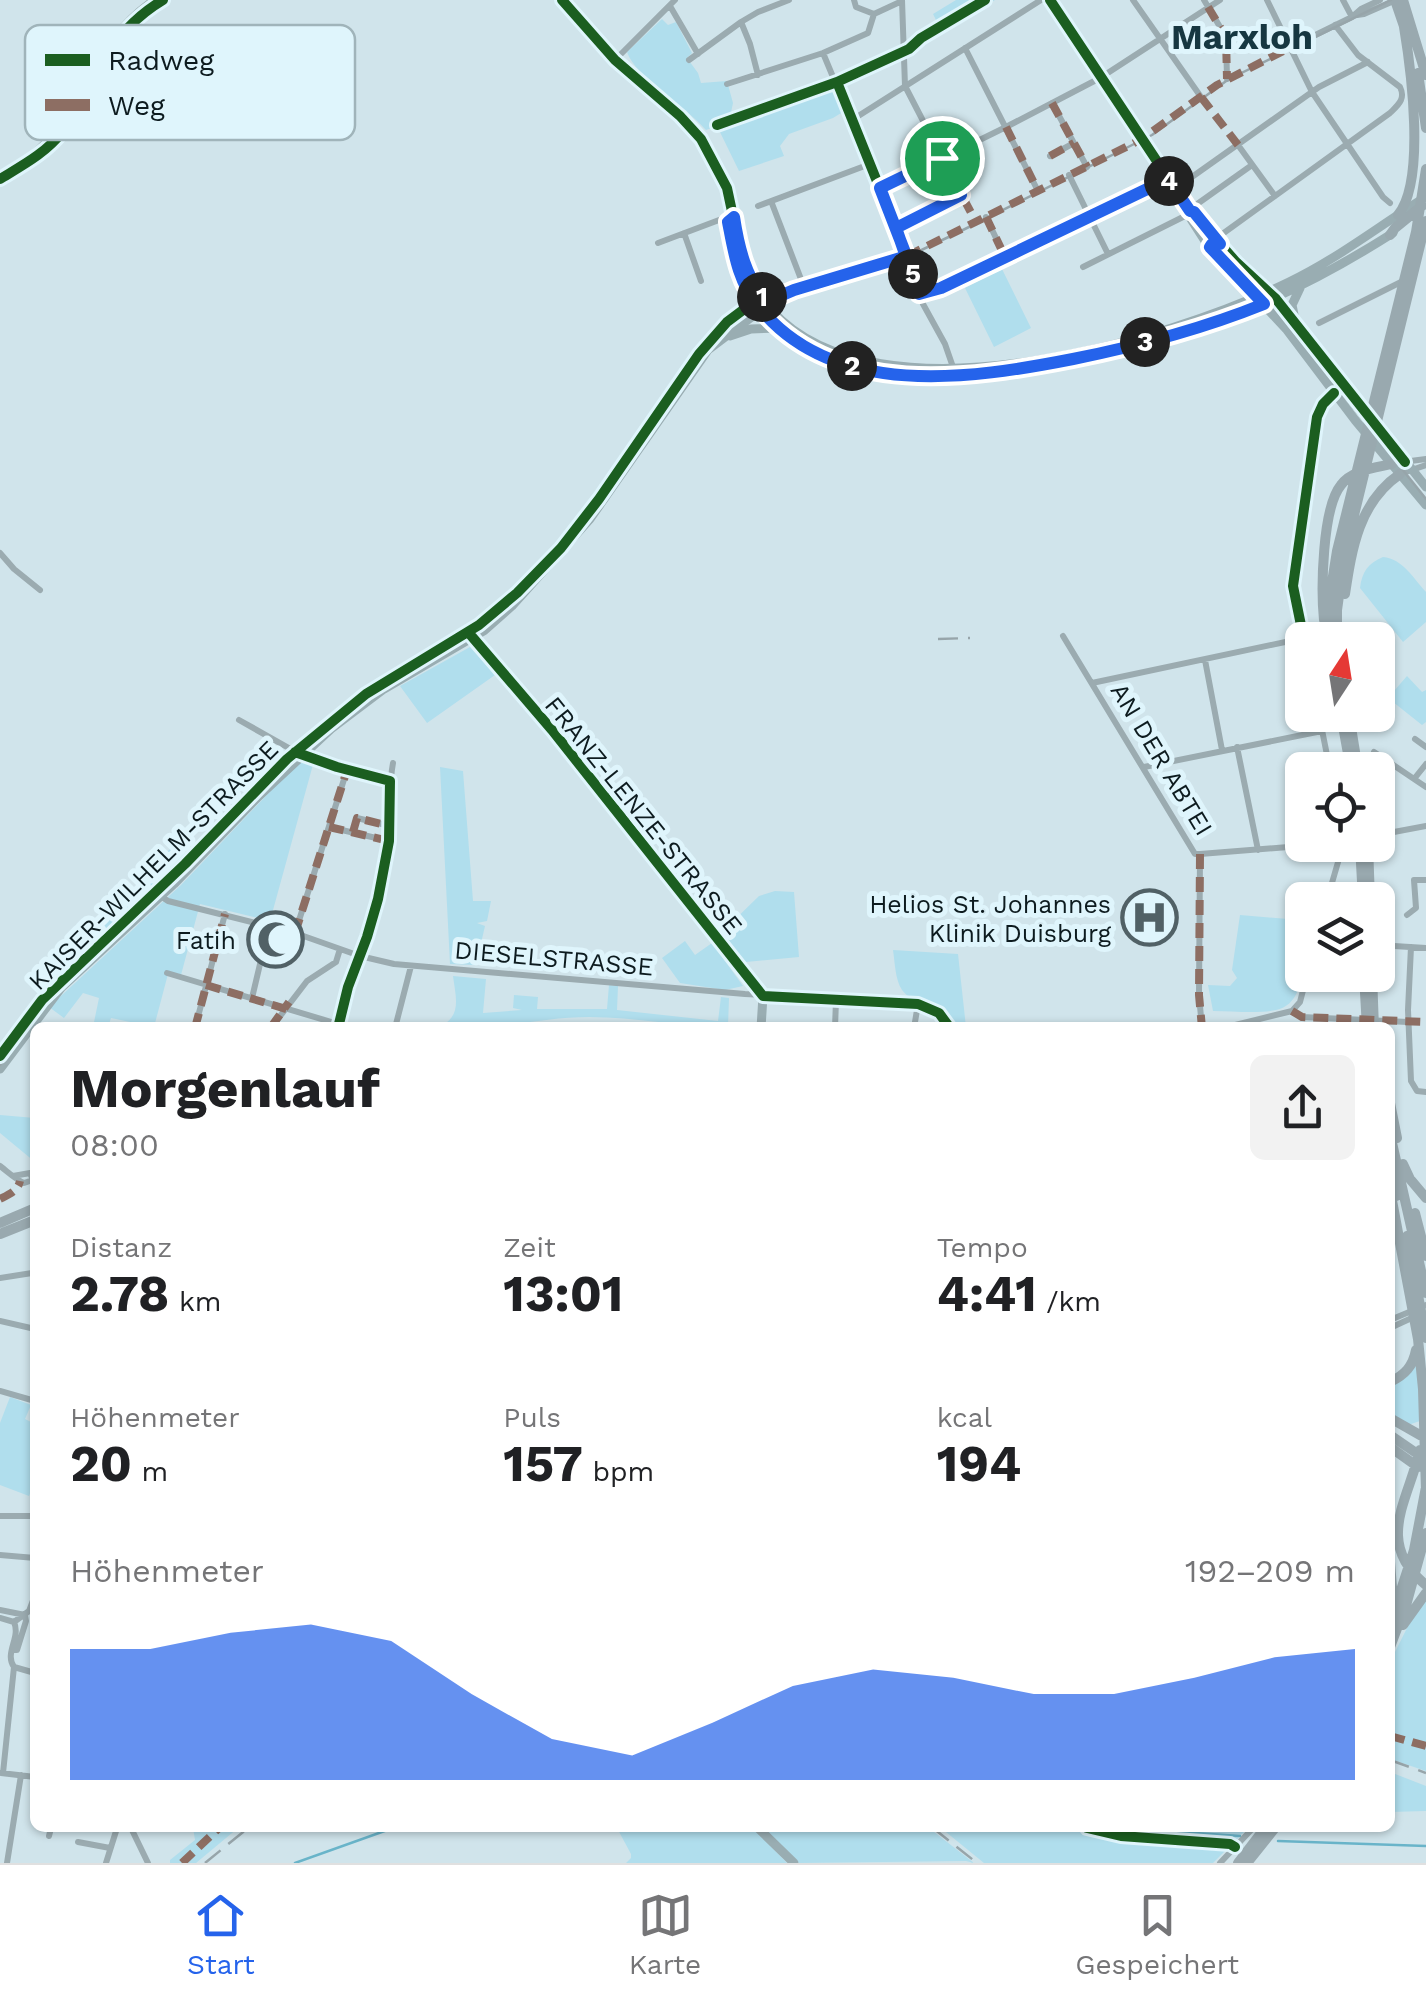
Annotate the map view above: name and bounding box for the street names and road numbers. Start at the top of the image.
street label: AN DER ABTEI [1105,678,1218,841]
street label: FRANZ-LENZE-STRASSE [539,691,748,940]
street label: KAISER-WILHELM-STRASSE [23,735,284,996]
street label: DIESELSTRASSE [453,935,655,982]

